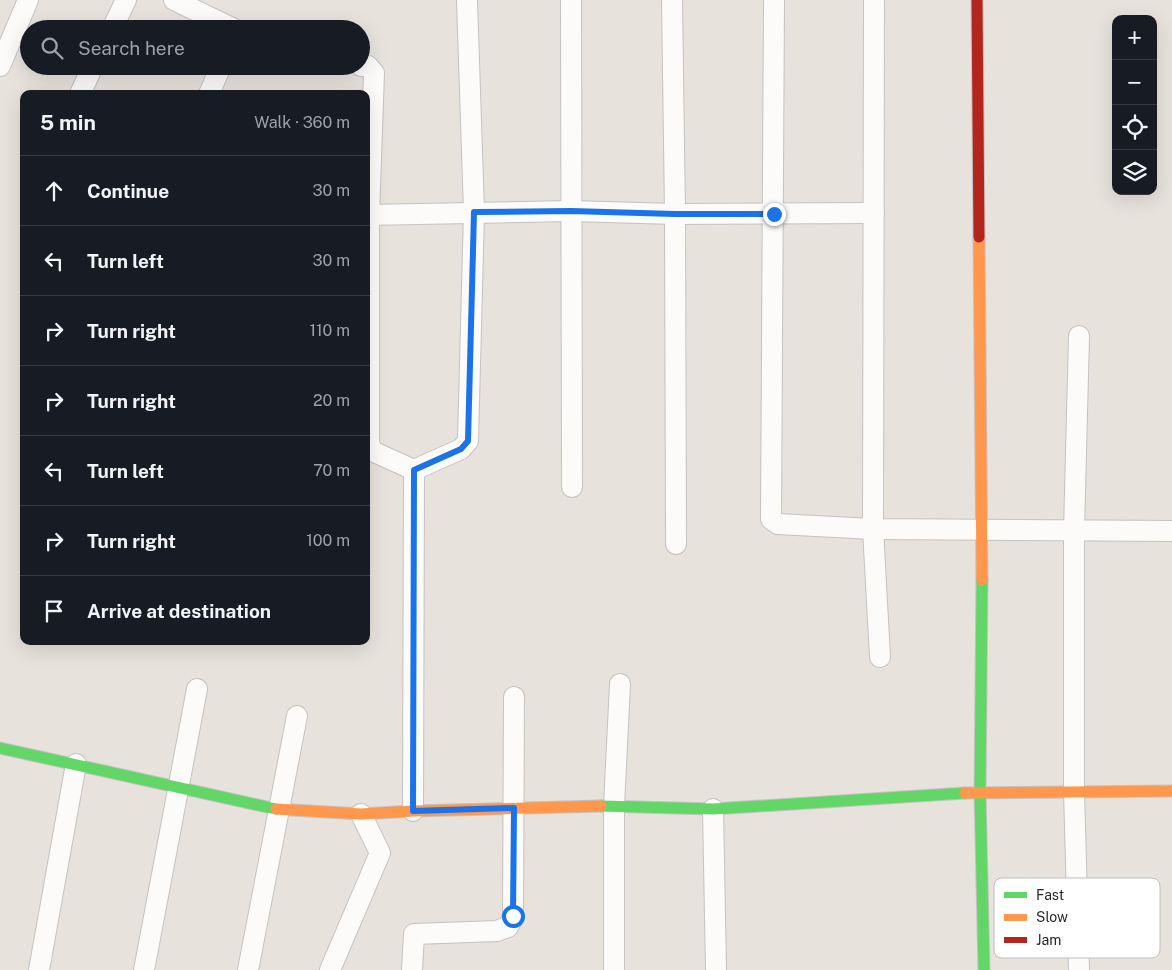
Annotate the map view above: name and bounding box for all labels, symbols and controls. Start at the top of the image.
map controls [1112,15,1157,195]
button: + [1112,15,1157,60]
search box [20,20,370,75]
icon: search [38,34,66,62]
text: Search here [78,37,185,59]
button: − [1112,60,1157,105]
button: locate [1112,105,1157,150]
text: 5 min [40,110,96,135]
text: Walk · 360 m [254,113,350,132]
button: layers [1112,150,1157,195]
icon: ahead [40,177,68,205]
text: Continue [87,180,169,202]
text: 30 m [313,181,350,200]
route end [763,203,786,226]
icon: left [40,247,68,275]
text: Turn left [87,250,164,272]
text: 30 m [313,251,350,270]
icon: right [40,317,68,345]
text: Turn right [87,320,176,342]
text: 110 m [309,321,350,340]
icon: right [40,387,68,415]
text: Turn right [87,390,176,412]
text: 20 m [313,391,350,410]
icon: left [40,457,68,485]
text: Turn left [87,460,164,482]
text: 70 m [313,461,350,480]
icon: right [40,527,68,555]
text: Turn right [87,530,176,552]
text: 100 m [306,531,350,550]
icon: arrive [40,597,68,625]
text: Arrive at destination [87,600,271,622]
legend [994,878,1160,958]
text: Fast [1036,887,1064,903]
route start [502,905,525,928]
text: Slow [1036,909,1068,925]
text: Jam [1036,932,1061,948]

